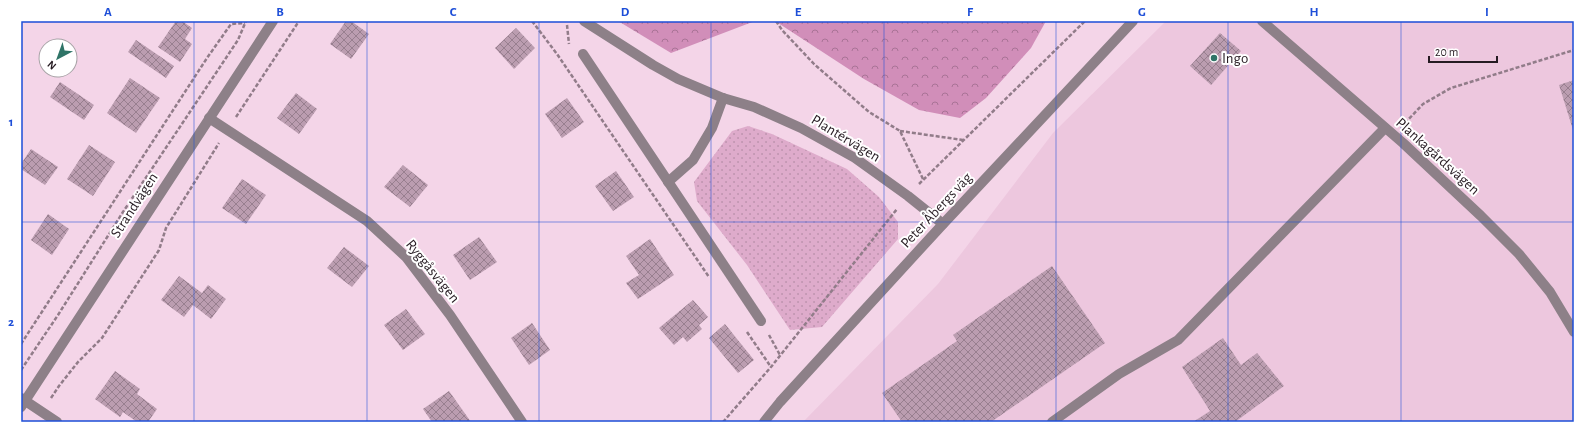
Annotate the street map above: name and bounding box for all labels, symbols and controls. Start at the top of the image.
text: A [104,6,112,19]
text: B [276,6,284,19]
text: C [450,6,457,19]
text: D [621,6,630,19]
text: E [795,6,802,19]
text: F [967,6,974,19]
text: G [1138,6,1146,19]
text: H [1309,6,1319,19]
text: I [1485,6,1489,19]
north arrow [38,38,78,78]
scale bar [1429,38,1497,64]
text: 20 m [1435,46,1458,58]
place label: Ingo [1222,51,1248,66]
marker: Ingo [1209,53,1219,63]
text: N [45,59,58,72]
street label: Plantérvägen [809,112,883,165]
street label: Plankagårdsvägen [1393,115,1482,198]
text: 1 [9,116,13,129]
street label: Peter Åbergs väg [897,169,975,251]
street label: Strandvägen [108,170,161,240]
street label: Ryggåsvägen [403,237,462,306]
text: 2 [8,316,14,329]

